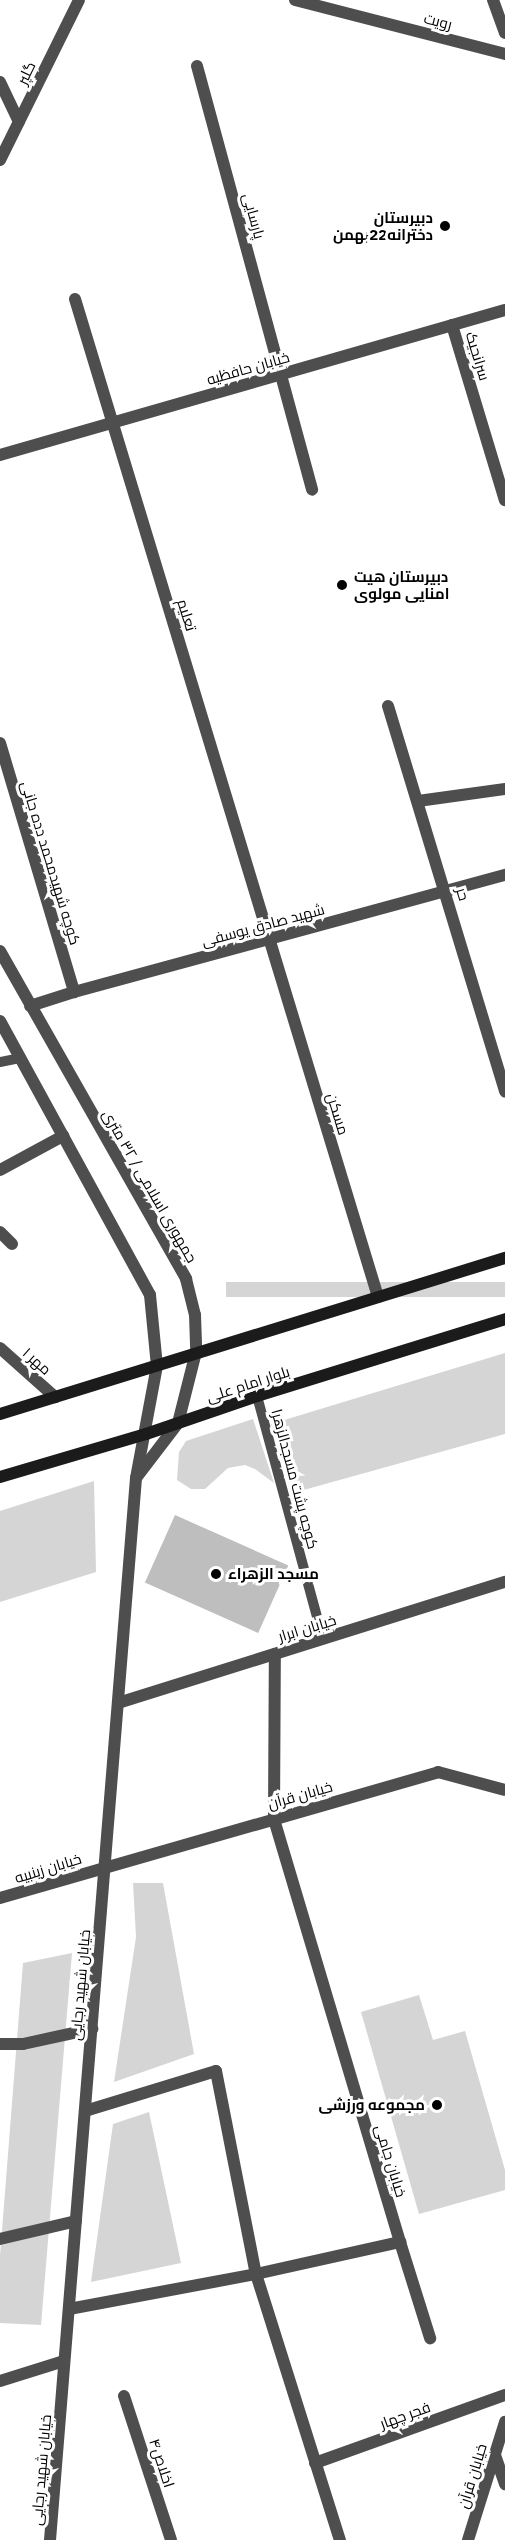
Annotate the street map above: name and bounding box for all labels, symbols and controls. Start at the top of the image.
street label: رویت [422,9,454,33]
street label: گلپر [13,58,39,88]
street label: پارسایی [239,191,269,241]
place label: دبیرستان دخترانه22بهمن [333,208,433,243]
marker: دبیرستان دخترانه22بهمن [438,219,452,233]
street label: سرانجیک [462,329,494,383]
street label: خیابان حافظیه [205,348,291,388]
place label: دبیرستان هیت امنایی مولوی [354,567,449,602]
marker: دبیرستان هیت امنایی مولوی [335,578,349,592]
street label: تعلیم [174,597,200,633]
street label: کوچه شهیدمحمد دده جانی [17,779,85,947]
street label: حر [453,885,473,903]
street label: شهید صادق یوسفی [199,900,327,950]
street label: مسکن [323,1091,353,1137]
street label: جمهوری اسلامی / ۳۲ متری [99,1106,201,1266]
street label: مهر ۱ [19,1344,55,1378]
street label: بلوار امام علی [204,1362,292,1406]
street label: کوچه پشت مسجدالزهرا [268,1407,322,1551]
place label: مسجد الزهراء [228,1565,319,1583]
marker: مسجد الزهراء [209,1567,223,1581]
street label: خیابان ابرار [276,1611,338,1645]
street label: خیابان قرآن [265,1777,335,1813]
street label: خیابان زینبیه [12,1849,84,1887]
street label: خیابان شهید رجایی [66,1929,94,2041]
place label: مجموعه ورزشی [318,2096,425,2114]
marker: مجموعه ورزشی [430,2098,444,2112]
street label: خیابان جامی [371,2123,411,2199]
street label: فجر چهار [377,2398,433,2432]
street label: خیابان شهید رجایی [27,2414,55,2526]
street label: اخلاص۴ [146,2436,178,2490]
street label: خیابان قرآن [454,2441,490,2511]

